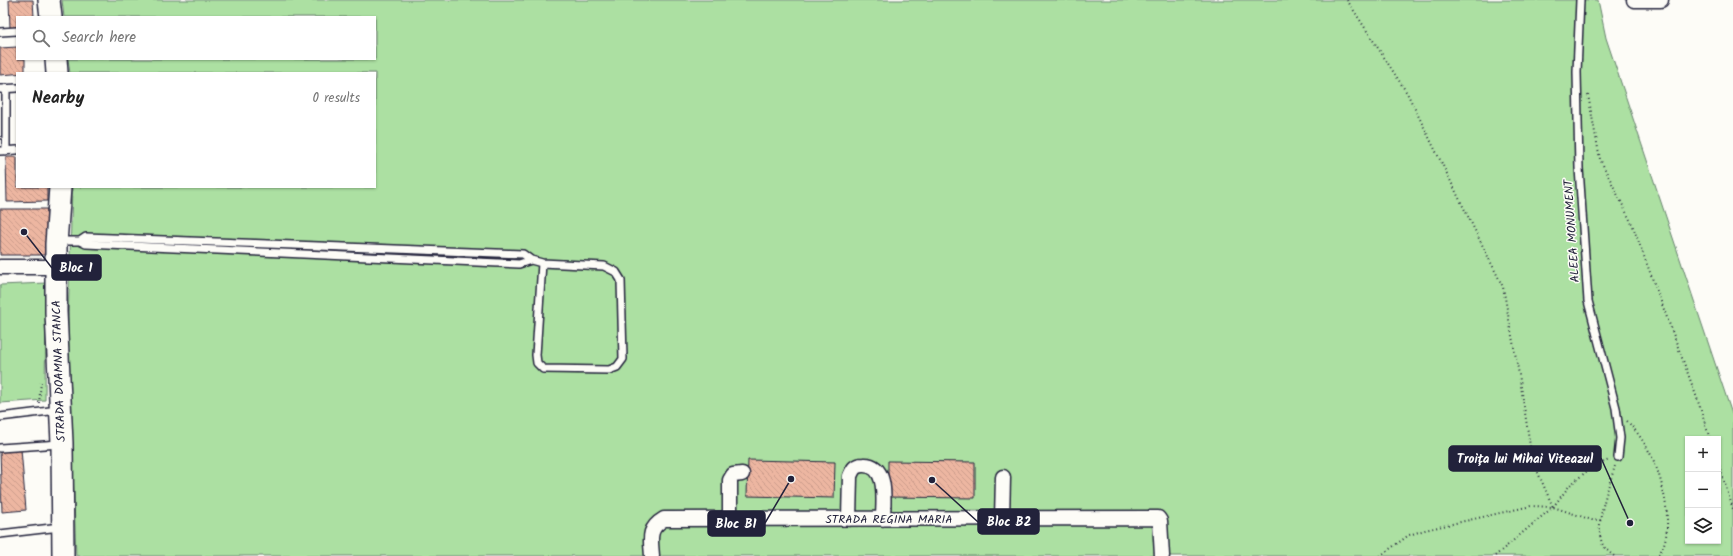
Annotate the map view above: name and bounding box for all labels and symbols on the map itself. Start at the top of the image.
street label: ALEEA MONUMENT [1559,177,1585,283]
callout: Bloc 1 [52,255,101,280]
text: Bloc 1 [60,258,92,279]
street label: STRADA DOAMNA STANCA [47,300,71,442]
callout: Troița lui Mihai Viteazul [1449,446,1601,471]
text: Troița lui Mihai Viteazul [1457,449,1594,470]
callout: Bloc B2 [978,509,1039,534]
street label: STRADA REGINA MARIA [825,510,953,529]
callout: Bloc B1 [708,511,765,536]
text: Bloc B2 [987,512,1032,533]
text: Bloc B1 [716,514,757,535]

